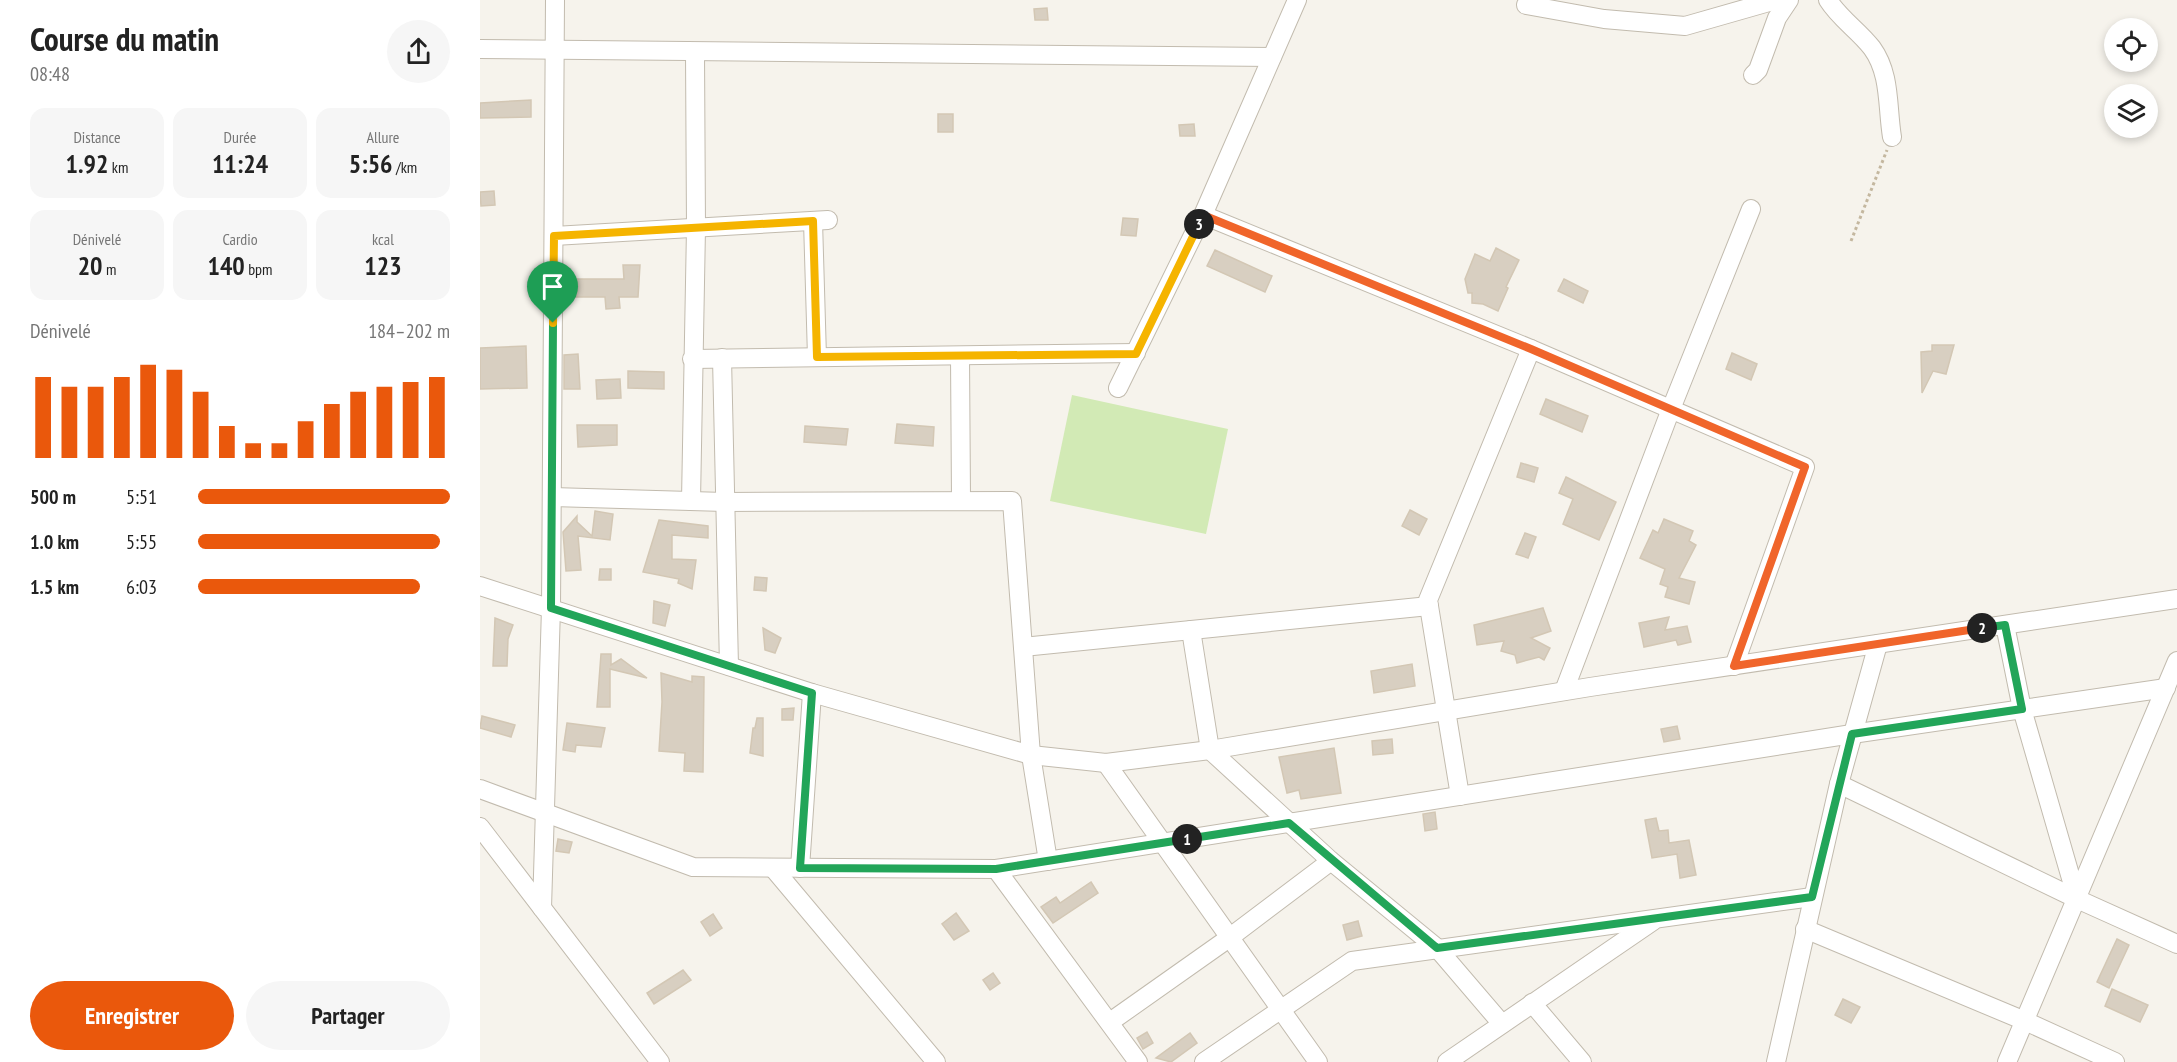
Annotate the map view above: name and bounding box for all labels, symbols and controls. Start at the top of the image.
text: Course du matin [30,17,219,60]
map controls [2104,18,2158,138]
button: locate [2104,18,2158,72]
button: share [387,20,450,83]
text: 08:48 [30,61,70,87]
button: layers [2104,84,2158,138]
text: Distance [73,127,121,147]
text: Durée [224,127,256,147]
text: Allure [367,127,399,147]
text: 1.92 [66,147,108,180]
text: 11:24 [212,147,268,180]
text: 5:56 [349,147,393,180]
text: km [108,157,128,177]
text: /km [393,157,417,177]
pin: 3 [1184,209,1214,239]
text: 3 [1195,214,1203,234]
text: Dénivelé [73,229,121,249]
text: Cardio [222,229,258,249]
text: kcal [372,229,394,249]
text: 20 [78,249,103,282]
text: 140 [207,249,245,282]
text: 123 [364,249,402,282]
text: m [103,259,116,279]
text: bpm [245,259,273,279]
pin [527,261,578,323]
icon: arrive [536,270,569,303]
text: Dénivelé [30,318,91,344]
text: 184–202 m [368,318,450,344]
text: 500 m [30,484,76,510]
text: 5:51 [126,484,157,510]
text: 1.0 km [30,529,79,555]
text: 5:55 [126,529,157,555]
text: 1.5 km [30,574,79,600]
text: 6:03 [126,574,157,600]
pin: 2 [1967,613,1997,643]
text: 2 [1978,618,1986,638]
pin: 1 [1172,824,1202,854]
text: 1 [1183,829,1191,849]
button: Enregistrer [30,981,234,1050]
button: Partager [246,981,450,1050]

